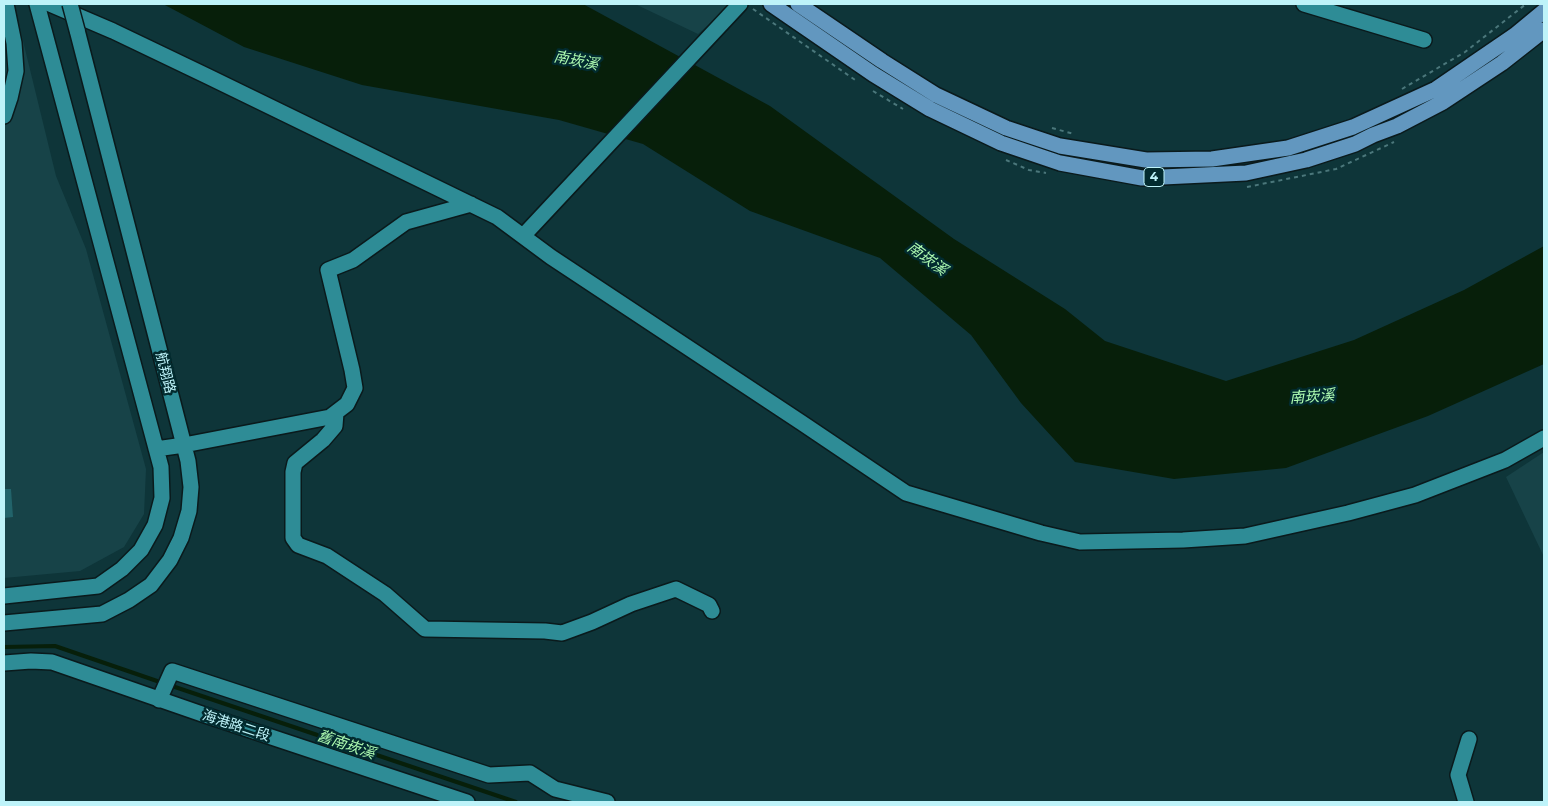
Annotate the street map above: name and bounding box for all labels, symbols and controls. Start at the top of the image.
water label: 南崁溪 [552,48,600,74]
road number: 4 [1144,168,1164,186]
water label: 南崁溪 [904,238,950,280]
street label: 航翔路 [152,351,178,395]
water label: 南崁溪 [1289,386,1335,408]
street label: 海港路二段 [200,707,272,745]
water label: 舊南崁溪 [315,727,377,763]

